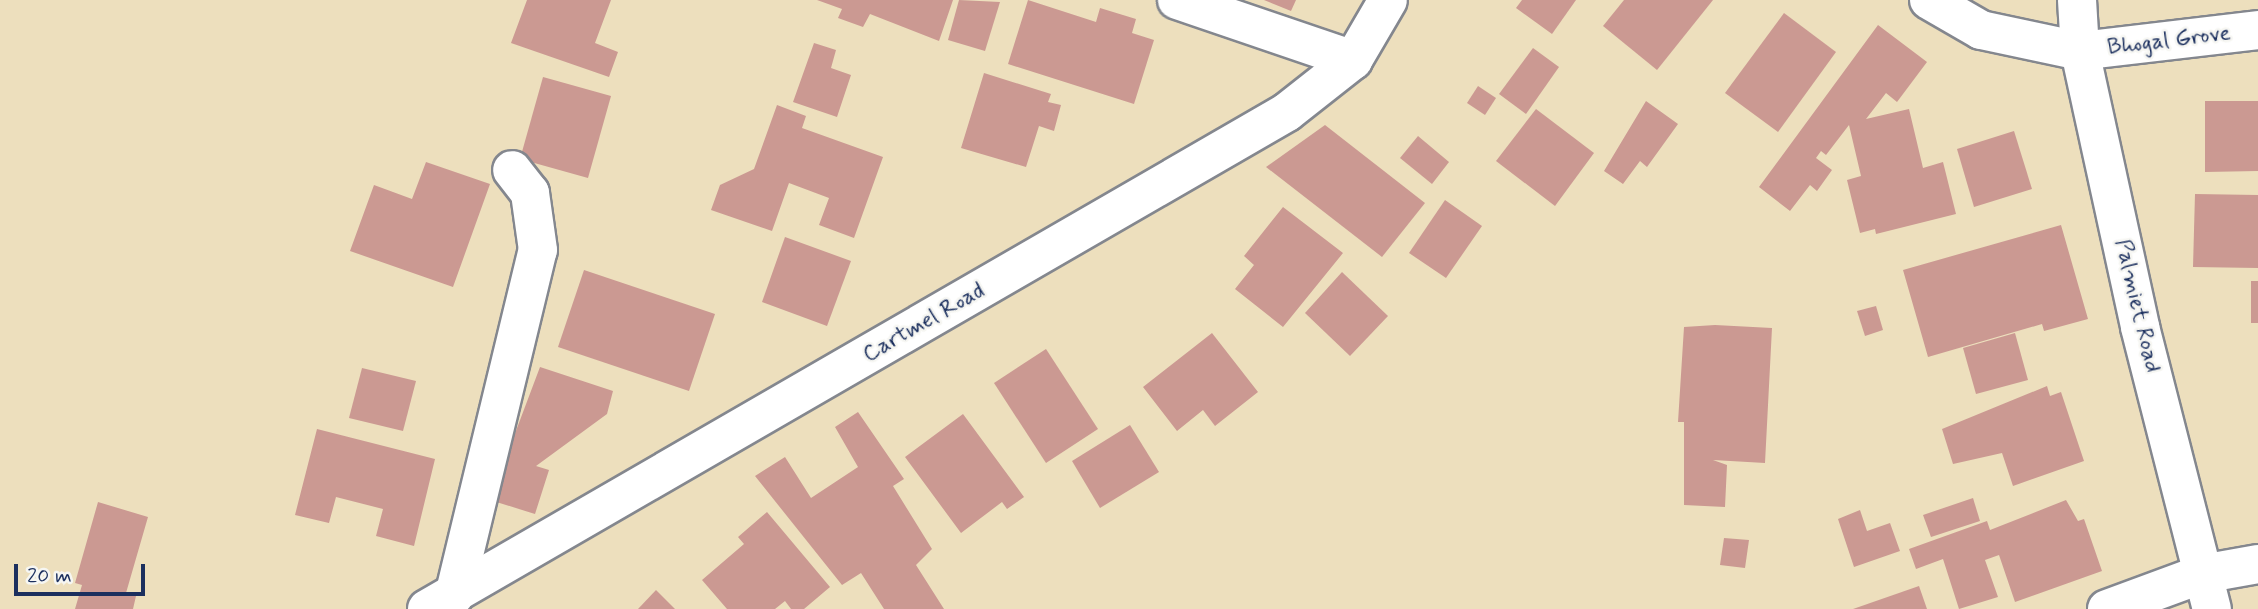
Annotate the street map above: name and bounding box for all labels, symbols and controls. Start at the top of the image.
street label: Bhogal Grove [2106,20,2232,62]
street label: Palmiet Road [2108,236,2166,376]
street label: Cartmel Road [859,277,989,369]
scale bar [18,550,149,594]
text: 20 m [27,562,72,590]

